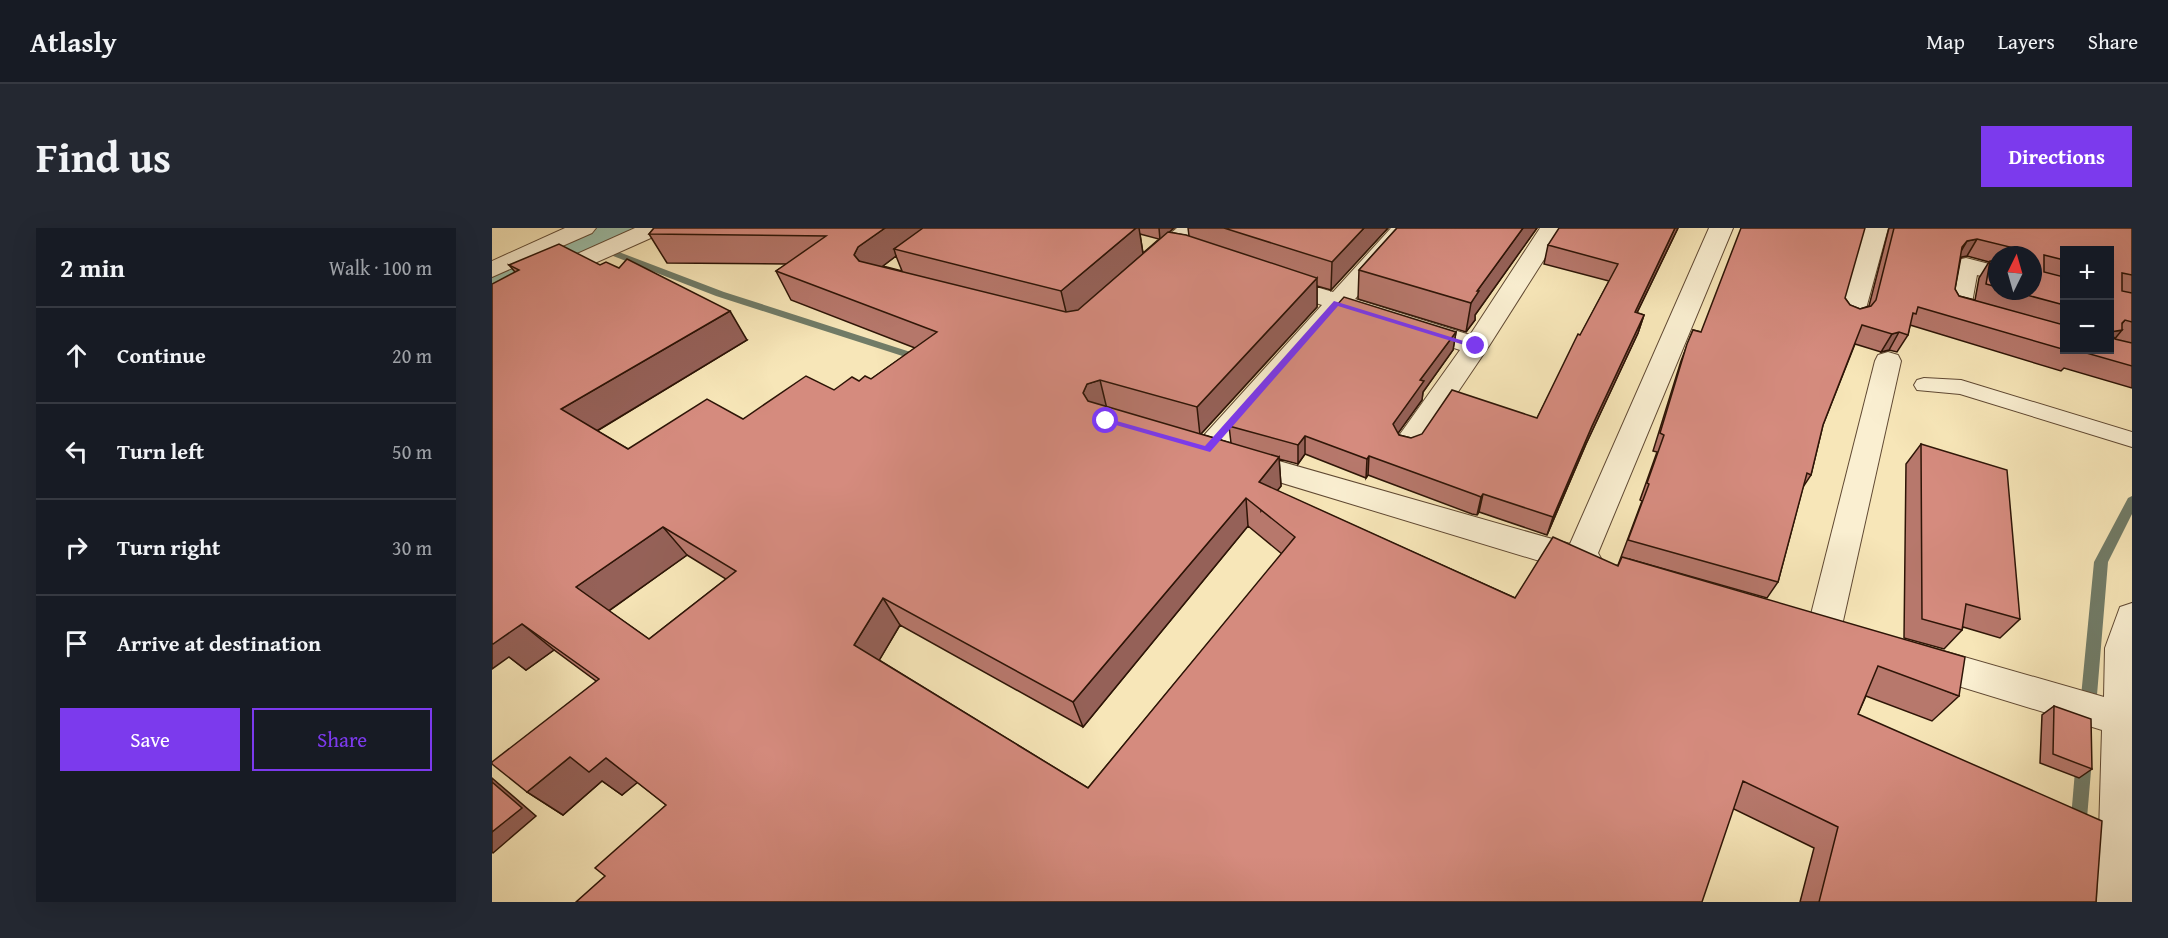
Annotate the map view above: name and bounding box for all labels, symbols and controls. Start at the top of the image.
text: Atlasly [30,21,117,62]
text: Map [1926,26,1965,57]
text: Layers [1998,26,2055,57]
text: Share [2088,26,2138,57]
text: Find us [36,126,171,187]
button: Directions [1981,126,2132,187]
north arrow [1988,246,2042,300]
map controls [2060,246,2114,354]
button: + [2060,246,2114,300]
text: 2 min [60,248,125,287]
text: Walk · 100 m [329,253,432,282]
button: − [2060,300,2114,354]
route end [1462,332,1488,358]
icon: ahead [60,339,93,372]
text: Continue [117,339,206,371]
text: 20 m [392,341,432,370]
route start [1092,407,1118,433]
icon: left [60,435,93,468]
text: Turn left [117,435,204,467]
text: 50 m [392,437,432,466]
icon: right [60,531,93,564]
text: Turn right [117,531,220,563]
text: 30 m [392,533,432,562]
icon: arrive [60,627,93,660]
text: Arrive at destination [117,627,321,659]
button: Save [60,708,240,771]
button: Share [252,708,432,771]

